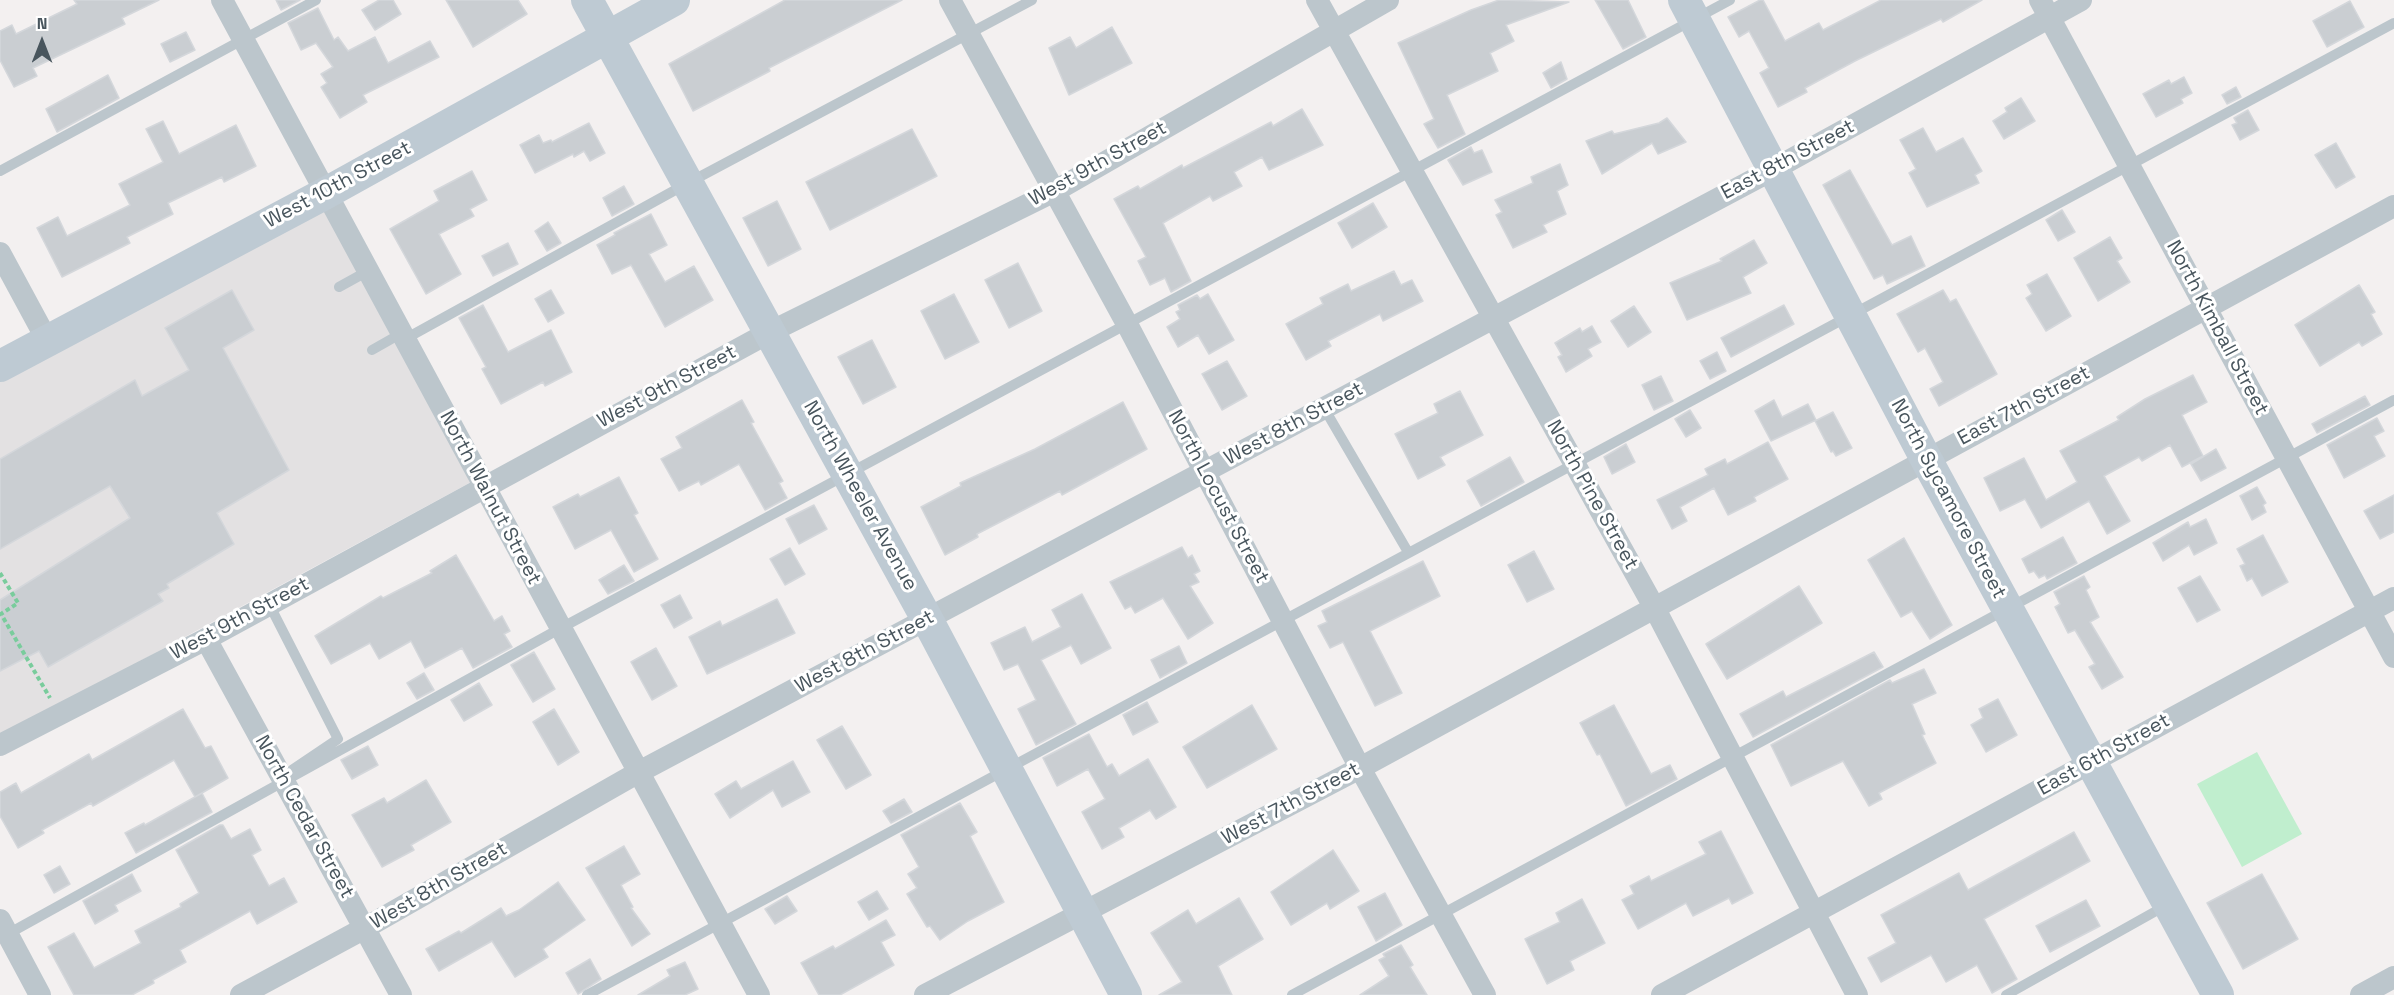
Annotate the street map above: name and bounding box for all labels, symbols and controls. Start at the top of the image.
north arrow [12,12,72,72]
text: N [37,13,47,34]
street label: East 8th Street [1717,115,1859,205]
street label: West 9th Street [1025,116,1171,212]
street label: West 10th Street [261,136,415,234]
street label: North Kimball Street [2161,236,2273,420]
street label: West 9th Street [594,340,740,434]
street label: East 7th Street [1954,361,2094,451]
street label: West 8th Street [1220,377,1368,471]
street label: North Sycamore Street [1885,395,2011,603]
street label: North Wheeler Avenue [798,397,922,595]
street label: North Locust Street [1162,406,1274,588]
street label: North Walnut Street [434,407,546,589]
street label: North Pine Street [1541,416,1643,574]
street label: West 9th Street [167,572,313,666]
street label: West 8th Street [791,605,939,699]
street label: East 6th Street [2034,709,2174,801]
street label: North Cedar Street [249,731,359,903]
street label: West 7th Street [1218,758,1364,850]
street label: West 8th Street [366,837,512,935]

